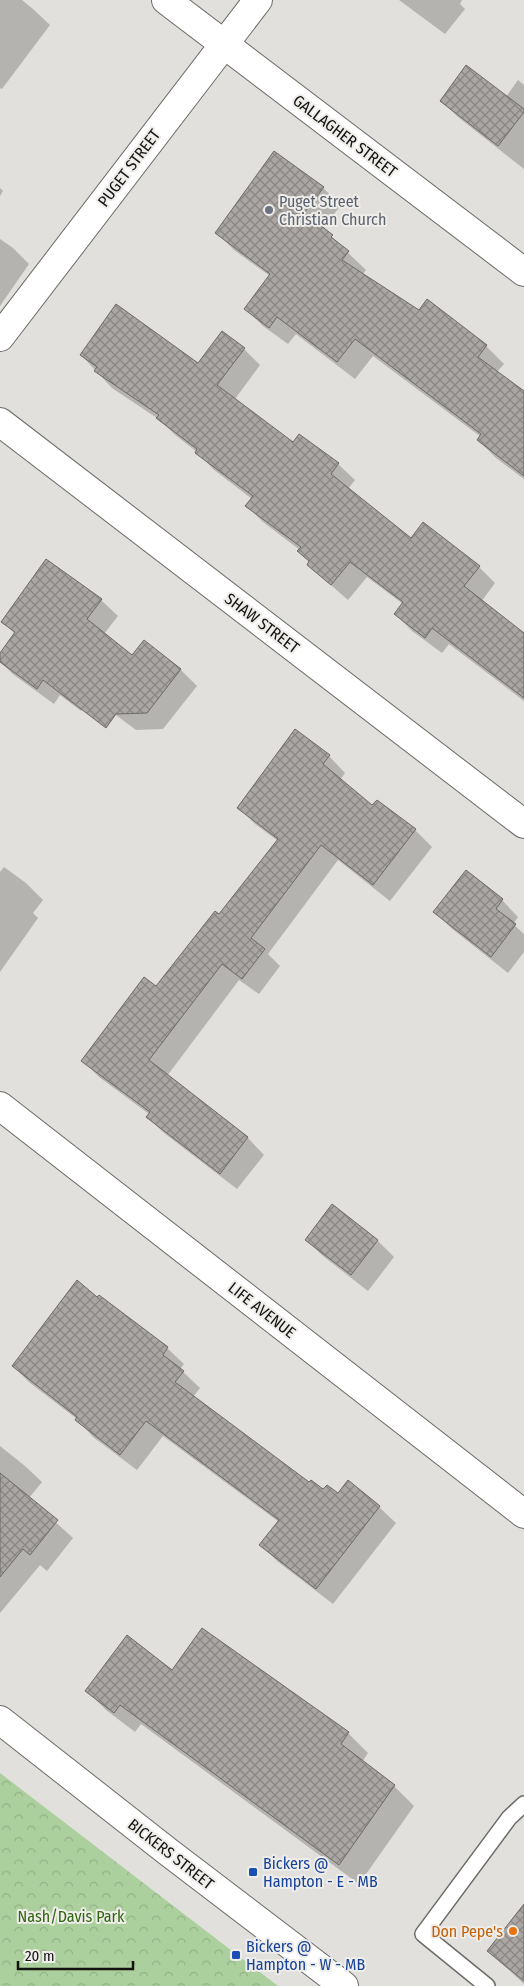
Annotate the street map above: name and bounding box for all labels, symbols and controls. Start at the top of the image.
street label: GALLAGHER STREET [289,91,401,182]
street label: PUGET STREET [94,125,165,210]
place label: Puget Street Christian Church [279,192,386,229]
marker: Puget Street Christian Church [263,204,275,216]
street label: SHAW STREET [221,589,303,657]
street label: LIFE AVENUE [225,1278,299,1342]
street label: BICKERS STREET [124,1815,218,1894]
place label: Bickers @ Hampton - E - MB [263,1854,378,1891]
marker: Bickers @ Hampton - E - MB [247,1866,259,1878]
park label: Nash/Davis Park [17,1907,125,1926]
place label: Don Pepe's [431,1922,503,1941]
marker: Don Pepe's [507,1925,519,1937]
place label: Bickers @ Hampton - W - MB [246,1937,365,1974]
scale bar [18,1938,132,1970]
text: 20 m [25,1947,55,1965]
marker: Bickers @ Hampton - W - MB [230,1949,242,1961]

